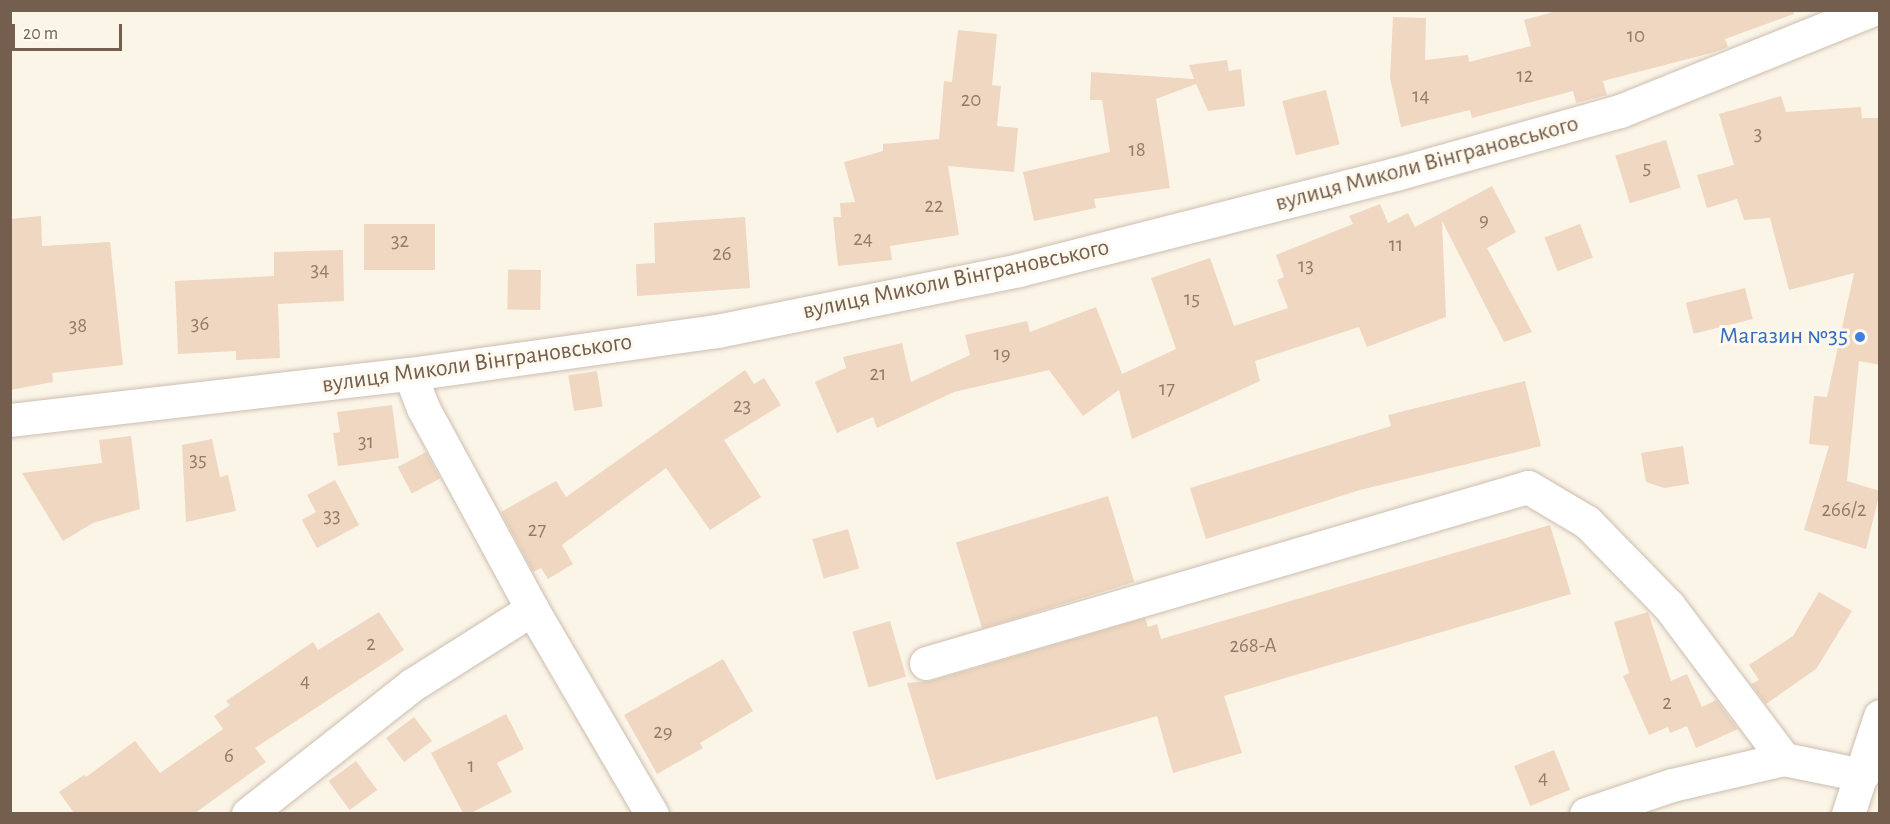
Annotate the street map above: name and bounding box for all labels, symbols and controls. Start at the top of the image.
scale bar [15,12,124,50]
house number: 10 [1627,23,1645,49]
text: 20 m [23,25,58,43]
house number: 12 [1517,63,1533,89]
house number: 14 [1412,83,1430,109]
house number: 20 [961,87,981,113]
street label: вулиця Миколи Вінграновського [1272,110,1582,218]
house number: 3 [1754,121,1762,147]
house number: 18 [1128,137,1146,163]
house number: 5 [1643,155,1651,181]
house number: 22 [924,193,944,219]
house number: 9 [1479,207,1489,233]
house number: 24 [853,226,873,252]
house number: 32 [391,228,409,254]
house number: 11 [1389,232,1403,258]
street label: вулиця Миколи Вінграновського [800,233,1112,327]
house number: 26 [712,241,732,267]
house number: 13 [1298,253,1314,279]
house number: 34 [311,257,329,283]
house number: 15 [1184,286,1200,312]
house number: 36 [191,311,209,337]
house number: 38 [69,313,87,339]
place label: Магазин №35 [1719,323,1848,351]
street label: вулиця Миколи Вінграновського [320,328,634,400]
marker: Магазин №35 [1853,330,1867,344]
house number: 19 [993,341,1011,367]
house number: 21 [870,361,886,387]
house number: 17 [1159,376,1175,402]
house number: 23 [733,393,751,419]
house number: 31 [358,429,374,455]
house number: 35 [189,447,207,473]
house number: 266/2 [1822,497,1866,523]
house number: 33 [323,503,341,529]
house number: 27 [528,517,546,543]
house number: 2 [366,631,376,657]
house number: 268-А [1229,633,1277,659]
house number: 4 [300,668,310,694]
house number: 2 [1662,690,1672,716]
house number: 29 [653,719,673,745]
house number: 6 [224,743,234,769]
house number: 1 [467,753,475,779]
house number: 4 [1538,765,1548,791]

